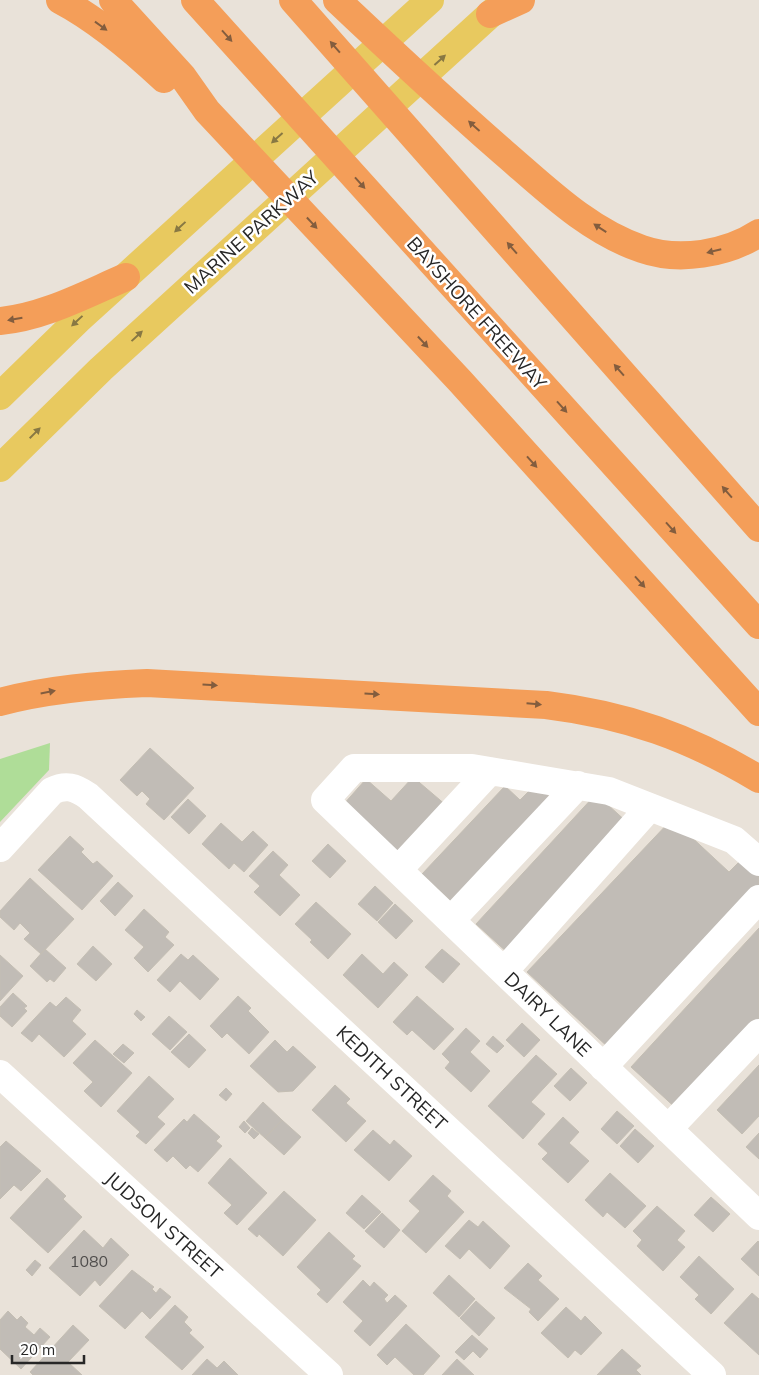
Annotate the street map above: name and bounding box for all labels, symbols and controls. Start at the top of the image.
one-way arrow [94,21,108,31]
one-way arrow [221,30,233,42]
one-way arrow [329,42,341,54]
one-way arrow [433,54,445,66]
one-way arrow [468,120,480,132]
one-way arrow [272,132,284,144]
street label: MARINE PARKWAY [179,165,324,299]
one-way arrow [354,176,365,189]
one-way arrow [306,217,318,229]
one-way arrow [174,221,186,233]
one-way arrow [593,224,606,233]
street label: BAYSHORE FREEWAY [402,232,552,395]
one-way arrow [506,242,518,254]
one-way arrow [706,247,721,255]
one-way arrow [7,315,23,323]
one-way arrow [71,315,83,327]
one-way arrow [131,330,143,342]
one-way arrow [417,335,429,347]
one-way arrow [614,363,625,376]
one-way arrow [556,401,568,413]
one-way arrow [29,428,41,440]
one-way arrow [527,456,538,469]
one-way arrow [721,486,733,498]
one-way arrow [665,522,677,534]
one-way arrow [634,576,646,588]
one-way arrow [202,682,218,690]
one-way arrow [40,687,56,695]
one-way arrow [364,691,380,699]
one-way arrow [526,700,542,708]
street label: DAIRY LANE [499,967,597,1061]
street label: KEDITH STREET [331,1020,453,1136]
street label: JUDSON STREET [100,1166,228,1284]
house number: 1080 [70,1251,108,1271]
scale bar [12,1332,85,1364]
text: 20 m [20,1340,55,1359]

